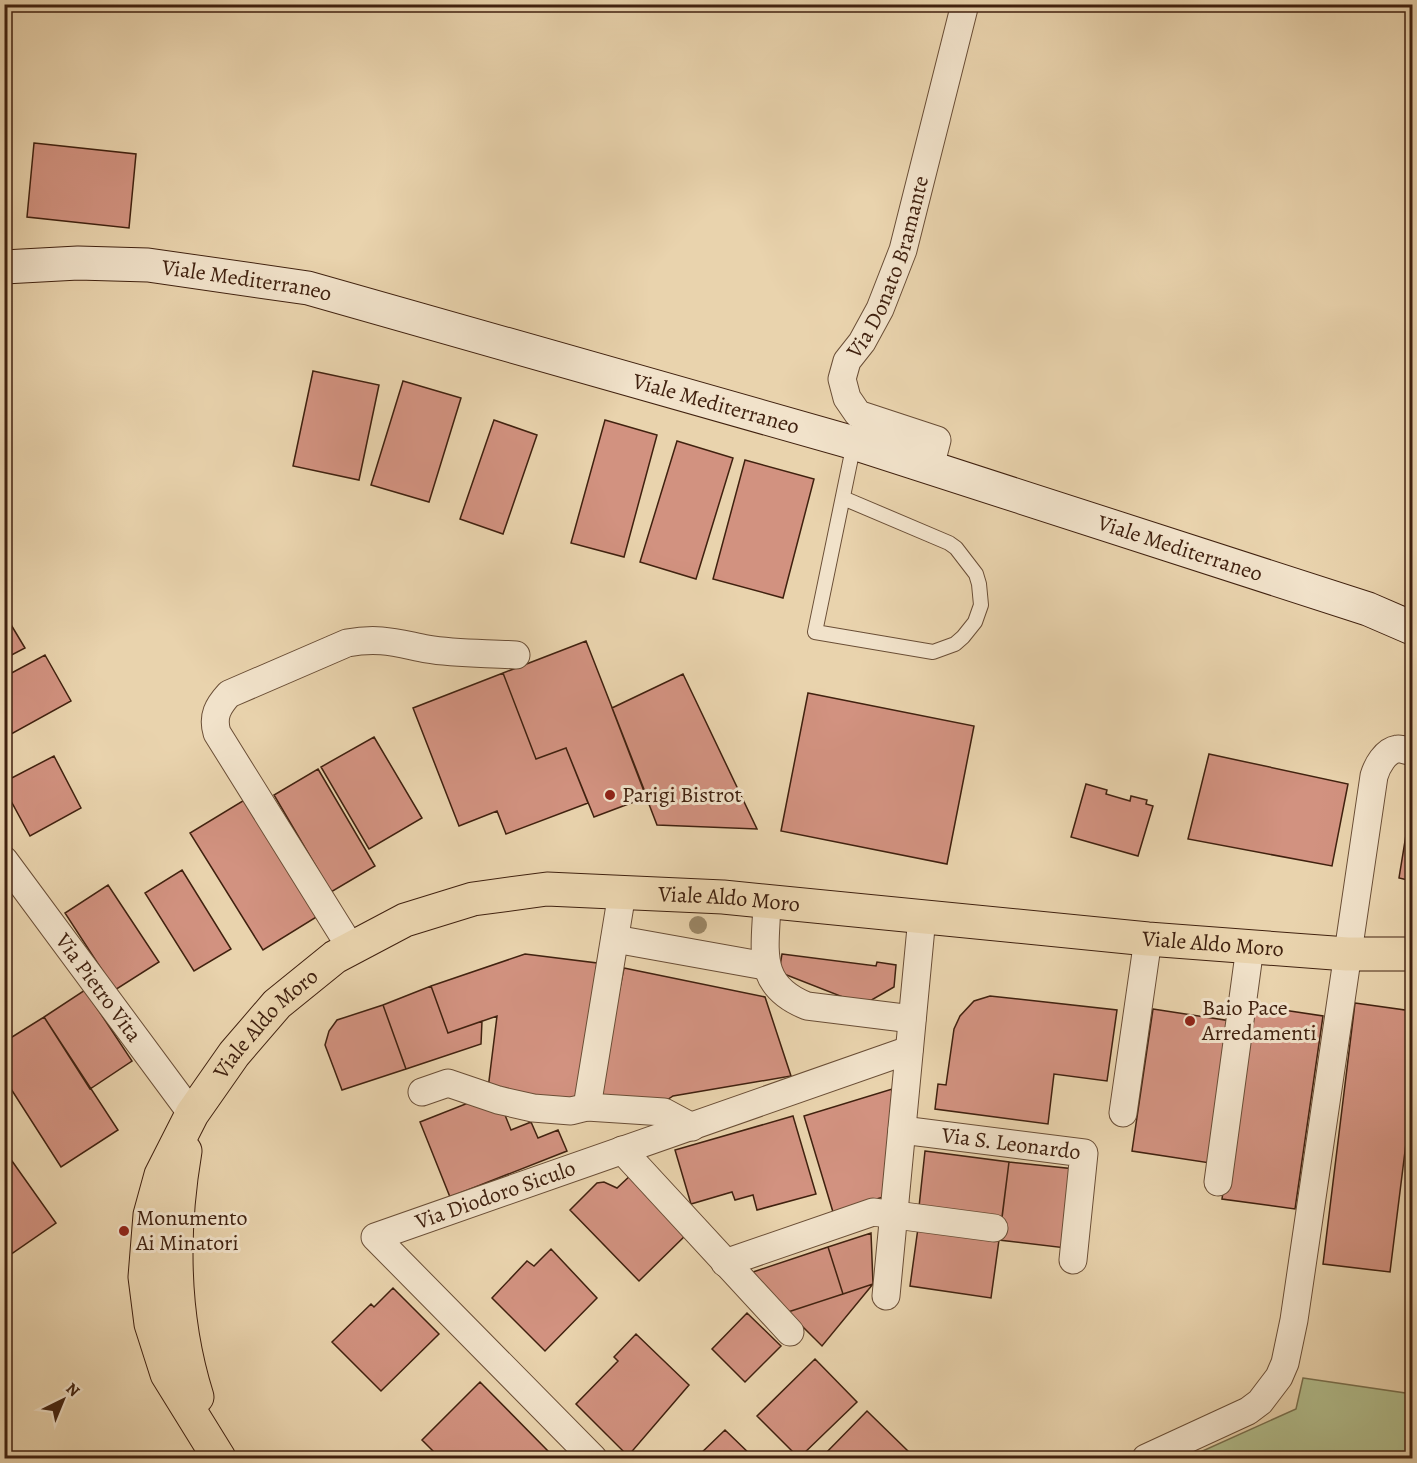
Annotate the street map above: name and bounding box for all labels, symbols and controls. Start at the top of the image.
street label: Via Donato Bramante [839,173,936,365]
street label: Viale Mediterraneo [159,252,335,309]
street label: Viale Mediterraneo [628,366,803,442]
street label: Viale Mediterraneo [1093,507,1266,589]
place label: Parigi Bistrot [622,780,742,810]
marker: Parigi Bistrot [603,788,617,802]
street label: Viale Aldo Moro [657,879,801,920]
street label: Viale Aldo Moro [1140,924,1285,964]
street label: Via Pietro Vita [48,926,149,1049]
street label: Viale Aldo Moro [206,961,325,1086]
place label: Baio Pace Arredamenti [1201,993,1317,1048]
marker: Baio Pace Arredamenti [1183,1014,1197,1028]
street label: Via S. Leonardo [939,1120,1082,1167]
street label: Via Diodoro Siculo [410,1153,580,1237]
place label: Monumento Ai Minatori [135,1203,248,1258]
marker: Monumento Ai Minatori [117,1224,131,1238]
north arrow [33,1370,93,1430]
text: N [61,1378,85,1402]

